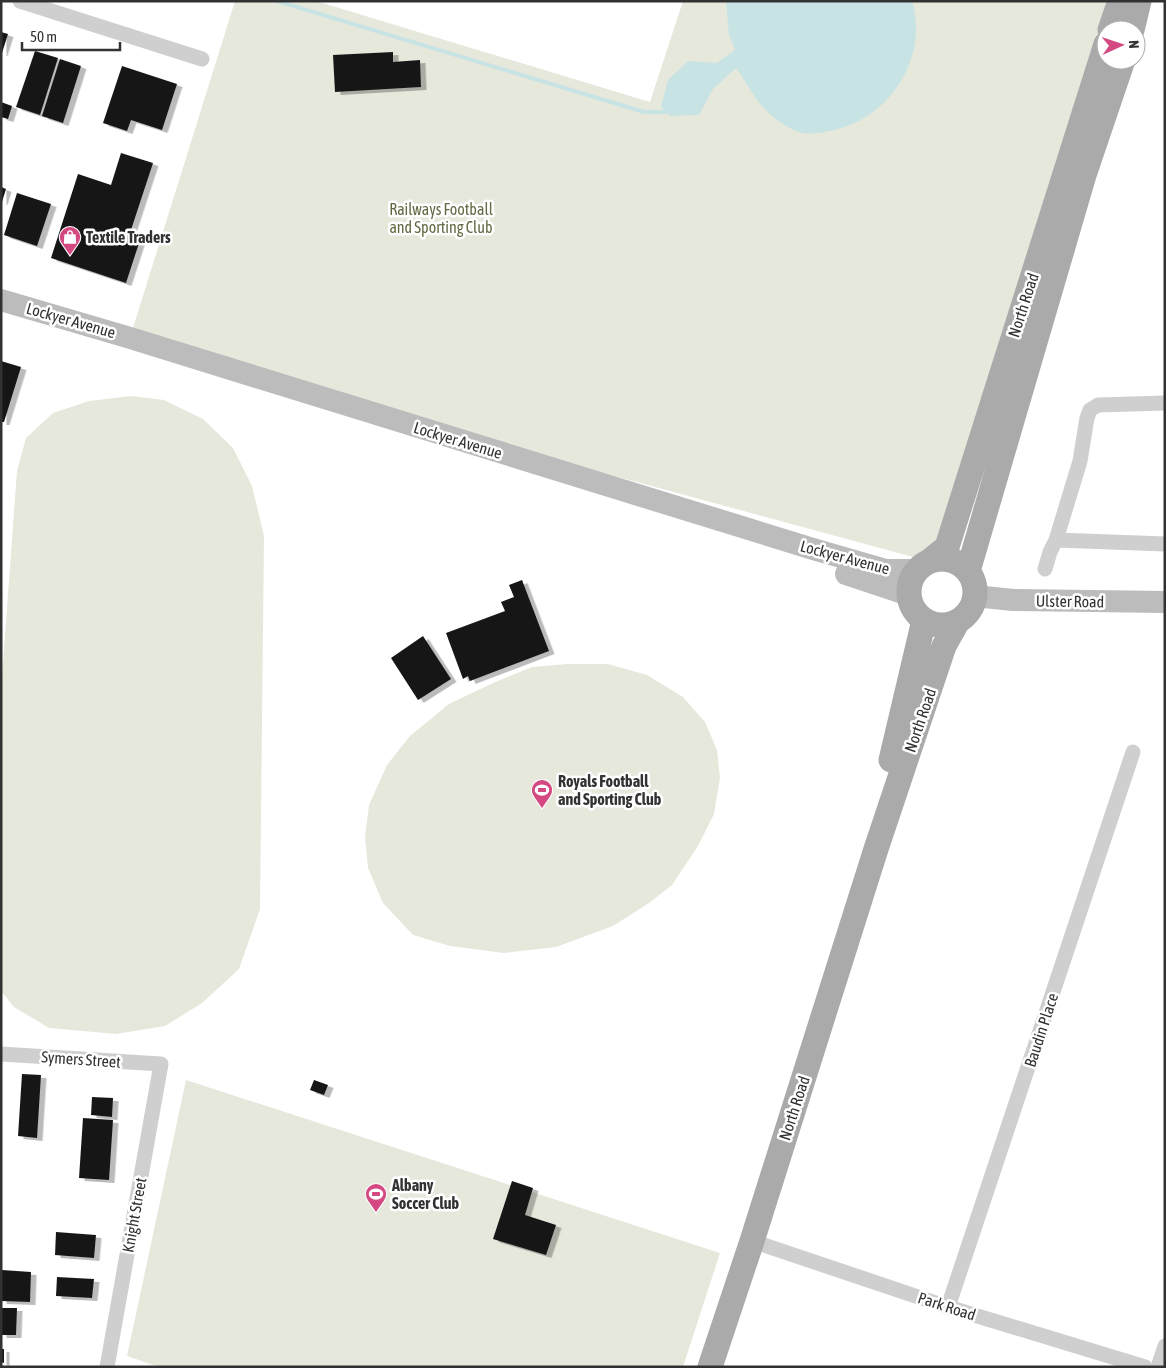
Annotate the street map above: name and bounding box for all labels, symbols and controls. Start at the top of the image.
scale bar [22,20,120,52]
north arrow [1096,20,1146,70]
text: 50 m [30,28,57,45]
text: N [1126,40,1142,49]
park label: Railways Football and Sporting Club [389,200,494,237]
shop icon: Textile Traders [58,225,82,256]
place label: Textile Traders [86,228,171,246]
street label: North Road [1004,271,1042,339]
street label: Lockyer Avenue [24,299,117,342]
street label: Lockyer Avenue [411,418,504,463]
street label: Lockyer Avenue [798,536,892,579]
street label: Ulster Road [1036,591,1104,611]
street label: North Road [901,686,939,754]
place label: Royals Football and Sporting Club [558,772,662,808]
sports icon: Royals Football and Sporting Club [530,778,554,809]
street label: Baudin Place [1021,991,1061,1069]
street label: Symers Street [41,1047,122,1072]
street label: North Road [775,1074,813,1142]
street label: Knight Street [119,1176,150,1254]
place label: Albany Soccer Club [391,1176,459,1212]
sports icon: Albany Soccer Club [364,1182,388,1213]
street label: Park Road [916,1288,978,1324]

